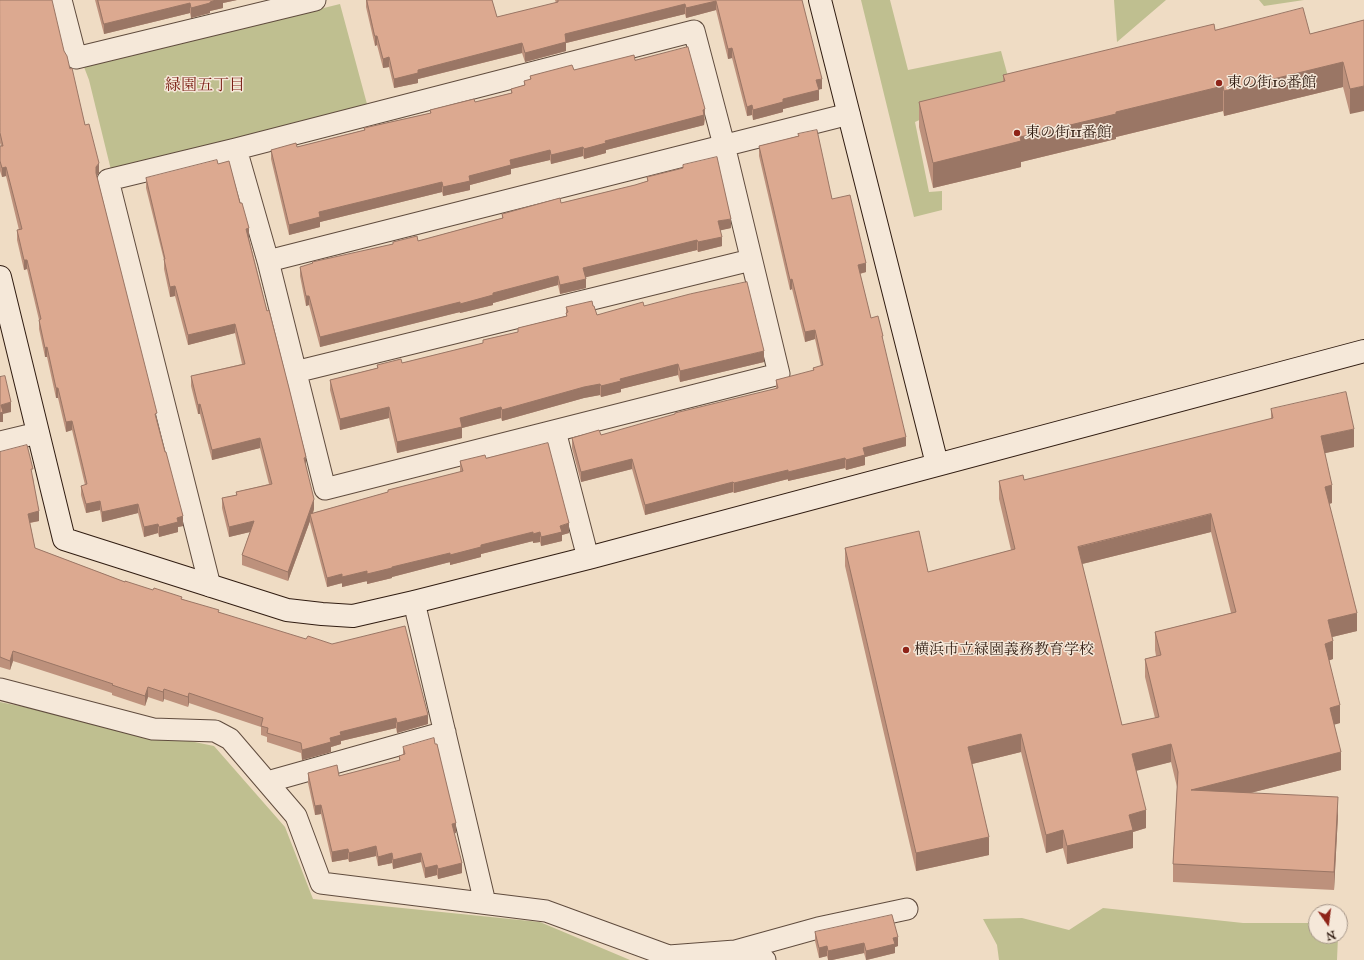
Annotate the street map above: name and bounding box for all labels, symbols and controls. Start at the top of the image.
place label: 東の街10番館 [1227,74,1317,92]
district label: 緑園五丁目 [165,76,245,96]
marker: 東の街10番館 [1214,78,1224,88]
place label: 東の街11番館 [1025,124,1112,142]
marker: 東の街11番館 [1012,128,1022,138]
place label: 横浜市立緑園義務教育学校 [914,641,1094,659]
marker: 横浜市立緑園義務教育学校 [901,645,911,655]
north arrow [1308,904,1348,944]
text: N [1325,928,1337,943]

